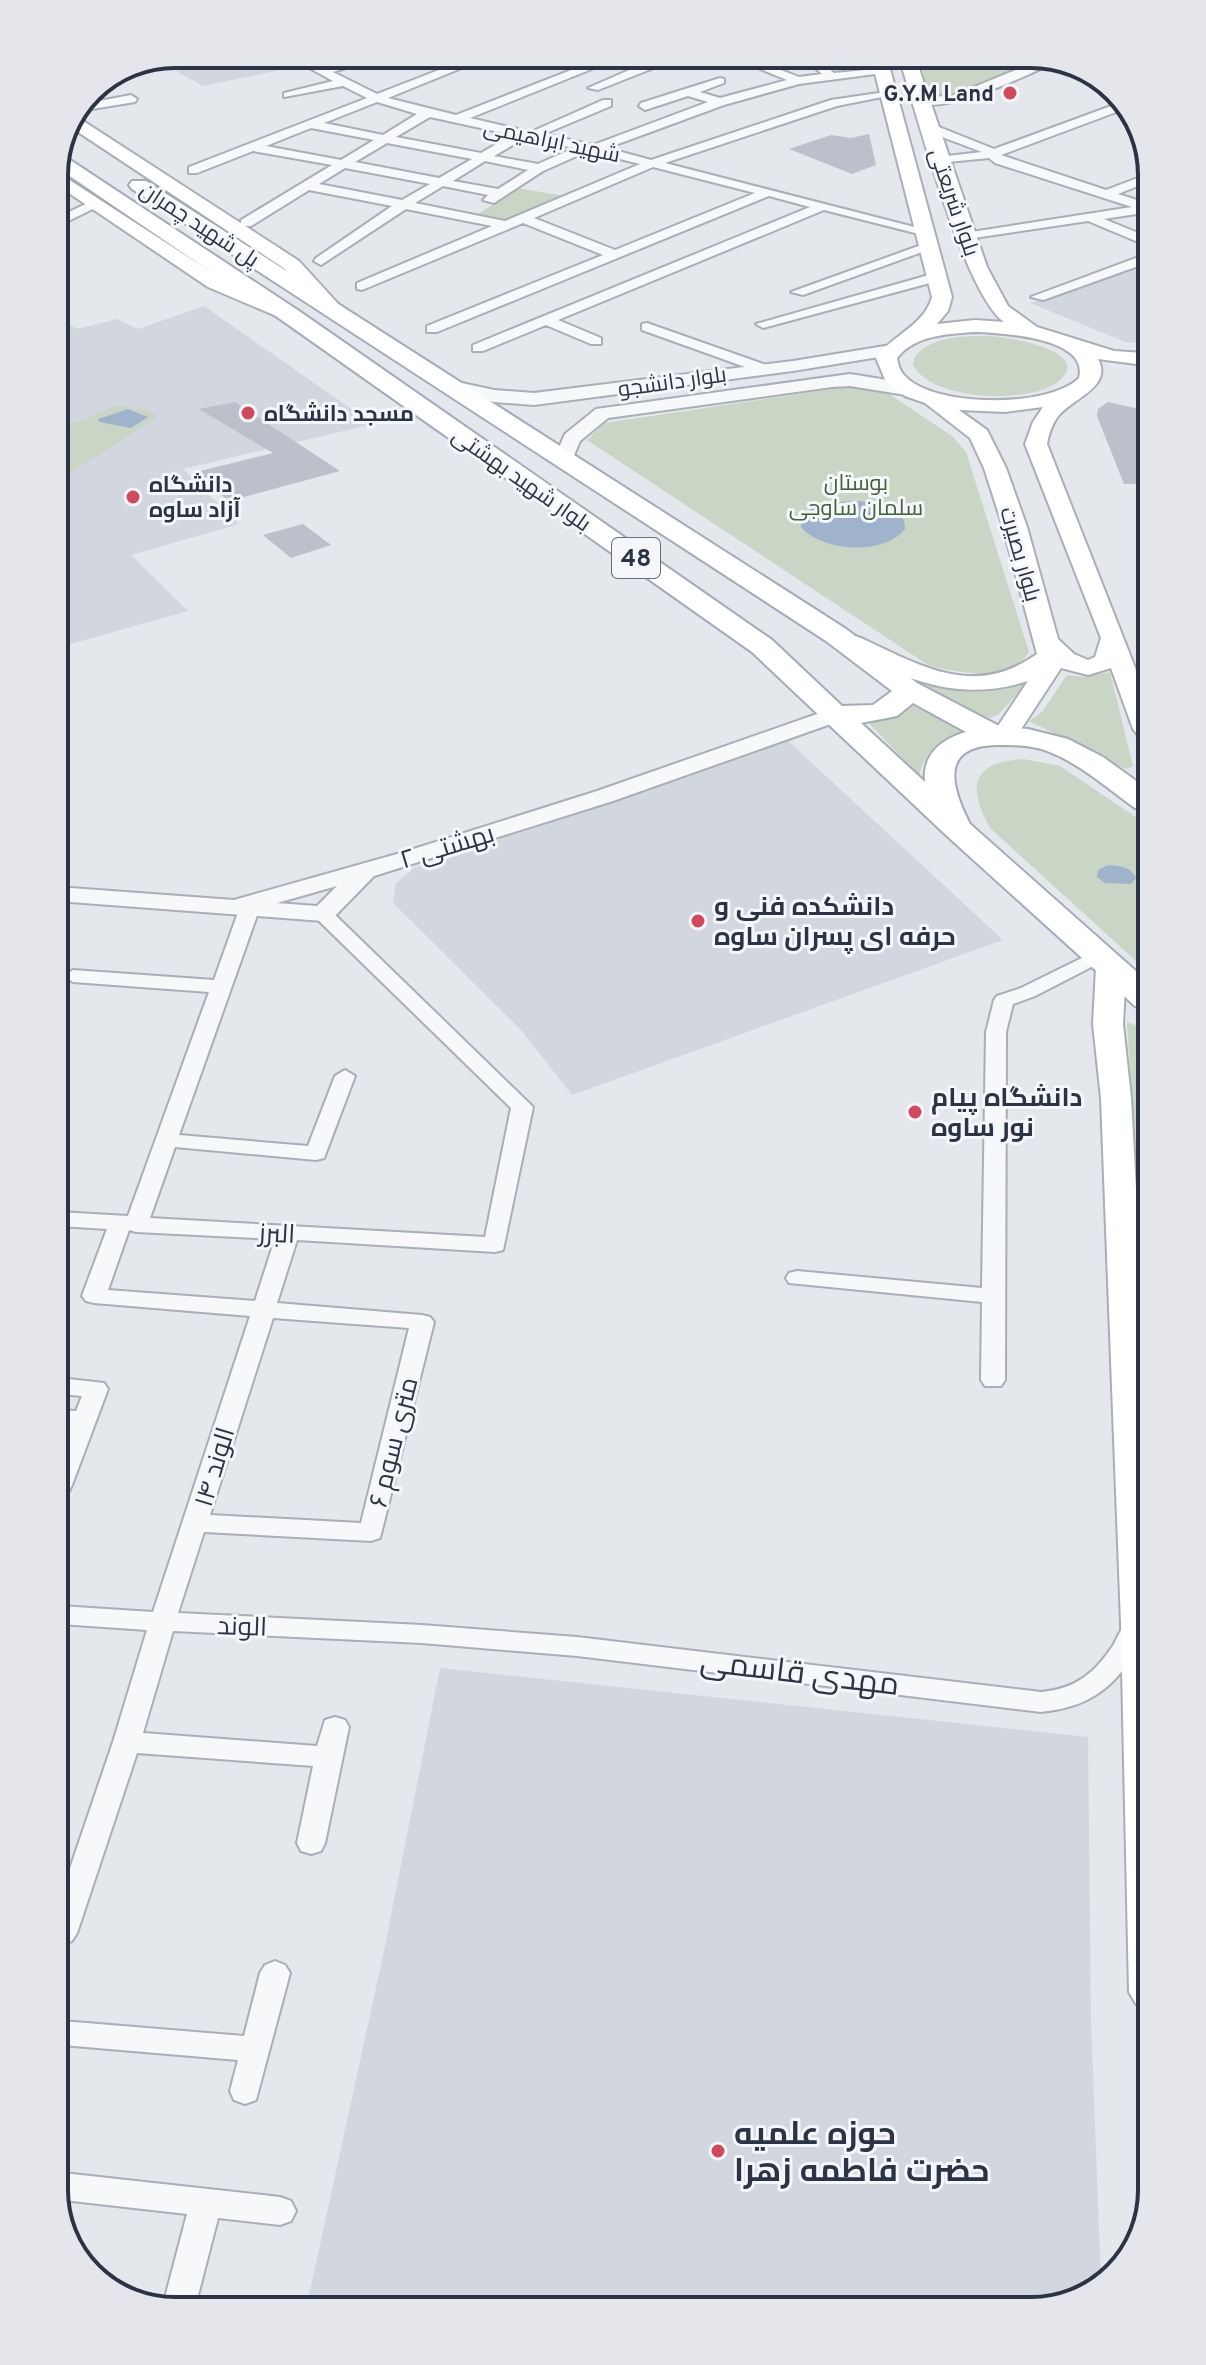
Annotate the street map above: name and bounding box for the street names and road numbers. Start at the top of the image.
street label: شهید ابراهیمی [481,115,622,170]
street label: بلوار شریعتی [922,145,984,260]
street label: پل شهید چمران [134,178,263,275]
street label: بلوار دانشجو [616,362,728,404]
street label: بلوار شهید بهشتی [446,423,595,539]
street label: بلوار بصیرت [992,504,1045,605]
road number: 48 [612,538,660,578]
street label: بهشتی ۲ [397,818,499,878]
street label: البرز [256,1218,296,1253]
street label: ۶ متری سوم [363,1374,428,1511]
street label: الوند ۱۴ [189,1424,244,1512]
street label: الوند [216,1611,267,1646]
street label: مهدی قاسمی [698,1643,901,1707]

